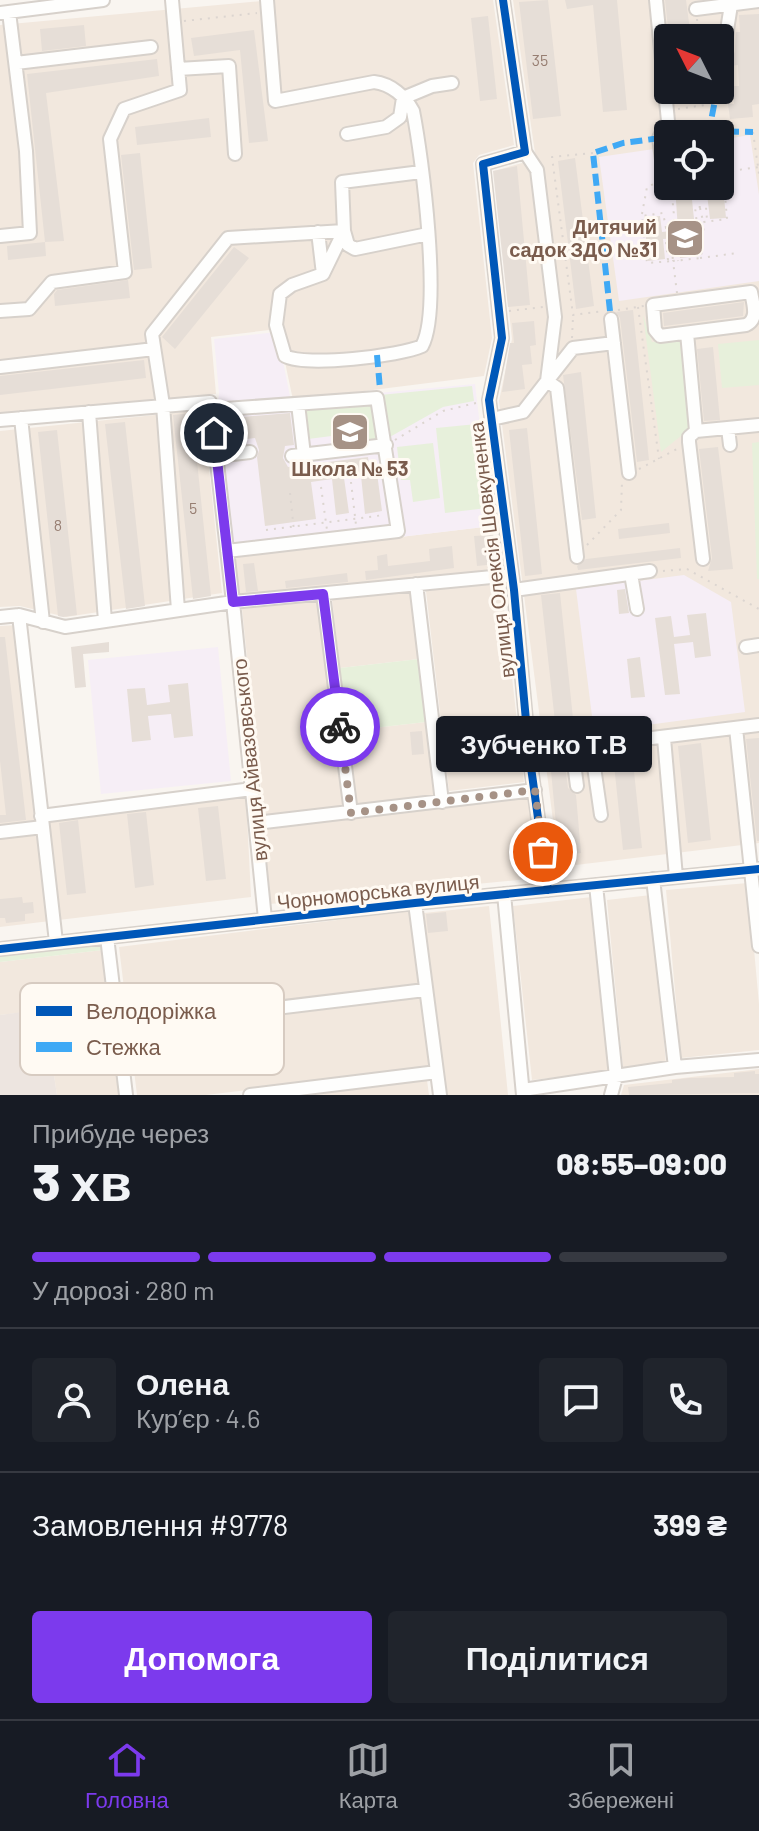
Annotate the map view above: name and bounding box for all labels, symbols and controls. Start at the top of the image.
north arrow [654,24,734,104]
map controls [654,24,734,200]
house number: 35 [532,50,548,69]
button: locate [654,120,734,200]
place label: Дитячий садок ЗДО №31 [509,214,657,261]
school or university icon: Дитячий садок ЗДО №31 [664,217,706,259]
pin [180,399,248,467]
icon: home [192,411,236,455]
school or university icon: Школа № 53 [329,411,371,453]
street label: вулиця Олексія Шовкуненка [463,420,519,679]
place label: Школа № 53 [291,456,409,480]
house number: 5 [189,498,197,517]
house number: 8 [54,515,62,534]
street label: вулиця Айвазовського [226,657,272,863]
courier [300,687,380,767]
icon: bike [318,705,362,749]
callout: Зубченко Т.В [435,716,651,772]
text: Зубченко Т.В [461,728,627,759]
pin [509,818,577,886]
icon: bag [521,830,565,874]
street label: Чорноморська вулиця [276,868,480,914]
legend [20,983,284,1075]
text: Велодоріжка [86,997,217,1024]
text: Стежка [86,1033,162,1059]
text: Прибуде через [32,1117,209,1148]
text: 08:55–09:00 [556,1145,727,1181]
text: 3 хв [32,1149,132,1211]
text: У дорозі · 280 m [32,1274,214,1305]
button: person [32,1358,116,1442]
button: chat [539,1358,623,1442]
button: phone [643,1358,727,1442]
text: Олена [136,1365,229,1401]
text: Кур’єр · 4.6 [136,1402,260,1433]
text: Замовлення #9778 [32,1506,288,1542]
text: 399 ₴ [653,1506,727,1542]
button: Допомога [32,1611,372,1703]
button: Поділитися [388,1611,727,1703]
tab: Головна [85,1738,169,1814]
tab: Карта [339,1738,398,1814]
tab: Збережені [568,1738,674,1814]

